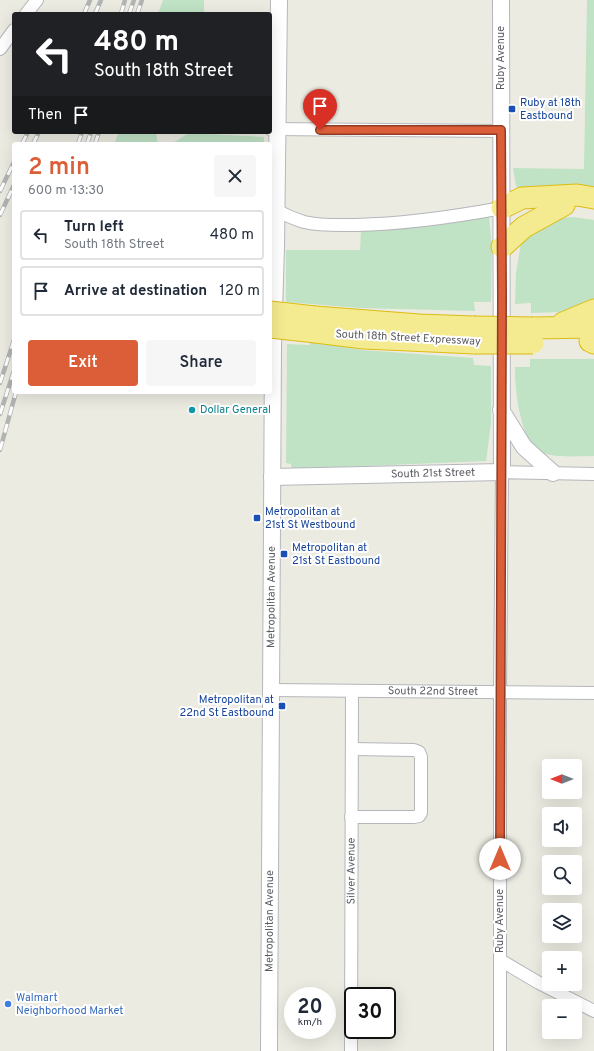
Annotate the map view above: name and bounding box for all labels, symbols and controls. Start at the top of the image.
text: 480 m [94,25,179,61]
street label: Ruby Avenue [494,26,508,90]
icon: left [28,28,80,80]
text: South 18th Street [94,60,233,83]
pin [303,89,337,130]
icon: arrive [309,95,331,117]
place label: Ruby at 18th Eastbound [520,96,581,123]
icon: arrive [70,104,92,126]
marker: Ruby at 18th Eastbound [507,104,517,114]
text: Then [28,106,62,125]
text: 2 min [28,153,90,183]
button: close [214,155,256,197]
text: 600 m · 13:30 [28,183,104,199]
text: Turn left [64,218,124,237]
icon: left [30,224,52,246]
text: 480 m [210,226,254,245]
text: South 18th Street [64,237,165,253]
icon: arrive [30,280,52,302]
text: Arrive at destination [64,282,207,301]
text: 120 m [219,282,260,301]
street label: South 18th Street Expressway [335,327,481,349]
button: Exit [28,340,138,386]
button: Share [146,340,256,386]
place label: Dollar General [200,403,271,417]
marker: Dollar General [187,405,197,415]
street label: South 21st Street [391,466,475,481]
place label: Metropolitan at 21st St Westbound [265,505,356,532]
marker: Metropolitan at 21st St Westbound [252,513,262,523]
place label: Metropolitan at 21st St Eastbound [292,541,380,568]
street label: Metropolitan Avenue [264,546,279,648]
marker: Metropolitan at 21st St Eastbound [279,549,289,559]
street label: South 22nd Street [388,684,478,699]
place label: Metropolitan at 22nd St Eastbound [180,693,274,720]
marker: Metropolitan at 22nd St Eastbound [277,701,287,711]
north arrow [542,759,582,799]
map controls [542,759,582,1039]
button: sound [542,807,582,847]
street label: Silver Avenue [344,837,359,905]
position arrow [479,838,521,880]
button: search [542,855,582,895]
street label: Metropolitan Avenue [262,870,277,972]
street label: Ruby Avenue [493,889,507,953]
button: layers [542,903,582,943]
button: + [542,951,582,991]
speed limit sign: 30 [344,987,396,1039]
place label: Walmart Neighborhood Market [16,991,123,1018]
text: 20 [297,995,323,1021]
marker: Walmart Neighborhood Market [3,999,13,1009]
button: − [542,999,582,1039]
text: km/h [298,1016,322,1029]

